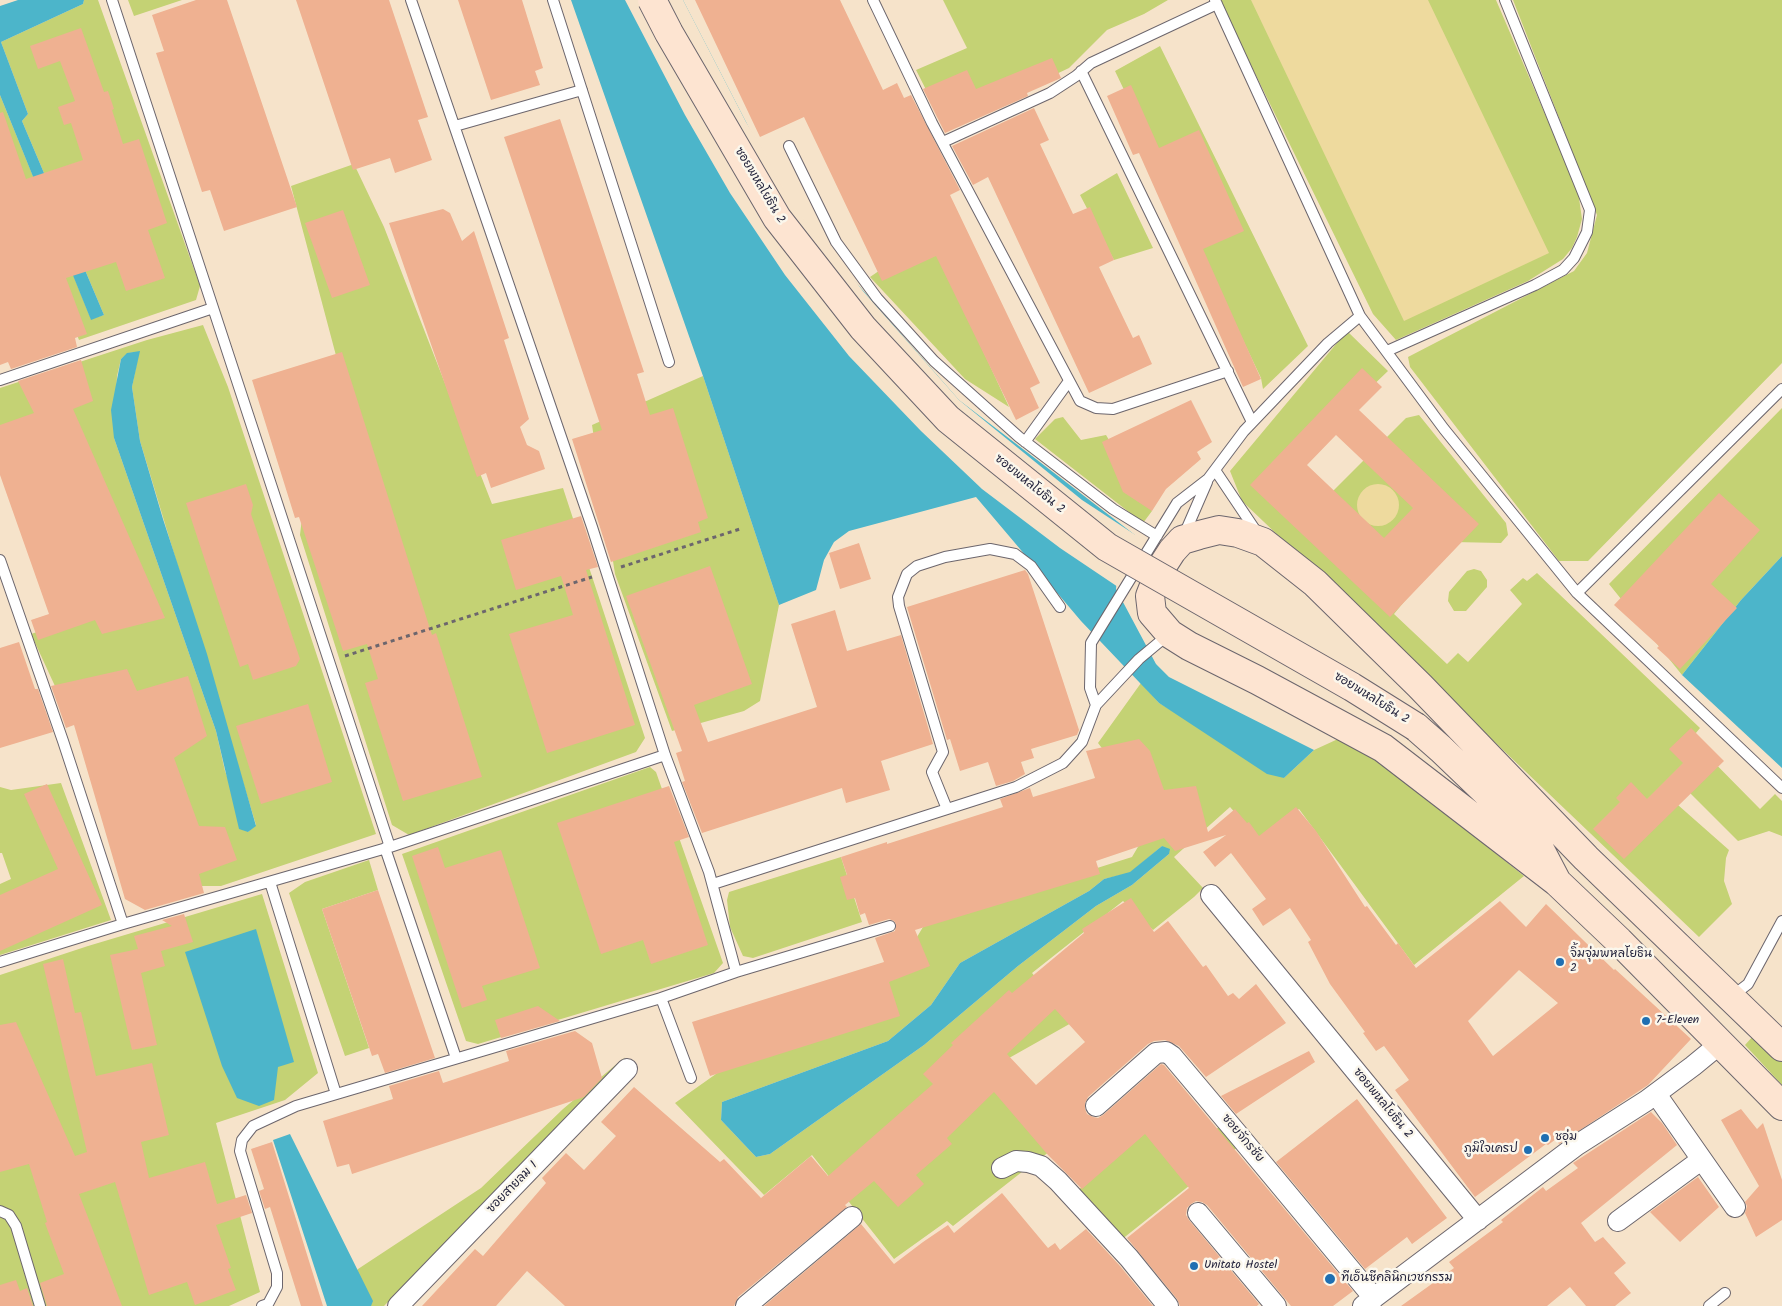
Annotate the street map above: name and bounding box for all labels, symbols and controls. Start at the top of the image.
street label: ซอยพหลโยธิน 2 [731,145,787,227]
street label: ซอยพหลโยธิน 2 [991,452,1067,518]
street label: ซอยพหลโยธิน 2 [1331,670,1411,728]
place label: จิ้มจุ่มพหลโยธิน 2 [1570,948,1652,976]
marker: จิ้มจุ่มพหลโยธิน 2 [1554,956,1566,968]
place label: 7-Eleven [1656,1014,1699,1028]
marker: 7-Eleven [1640,1015,1652,1027]
street label: ซอยพหลโยธิน 2 [1349,1066,1415,1142]
street label: ซอยจักรชัย [1218,1112,1266,1166]
place label: ชอุ่ม [1555,1131,1577,1145]
marker: ชอุ่ม [1539,1132,1551,1144]
place label: ภูมิใจเครป [1464,1143,1518,1157]
marker: ภูมิใจเครป [1522,1144,1534,1156]
street label: ซอยสายลม 1 [485,1159,541,1217]
place label: Unitato Hostel [1204,1259,1277,1273]
marker: Unitato Hostel [1188,1260,1200,1272]
marker: ทีเอ็นซีคลินิกเวชกรรม [1323,1272,1337,1286]
place label: ทีเอ็นซีคลินิกเวชกรรม [1341,1272,1452,1286]

